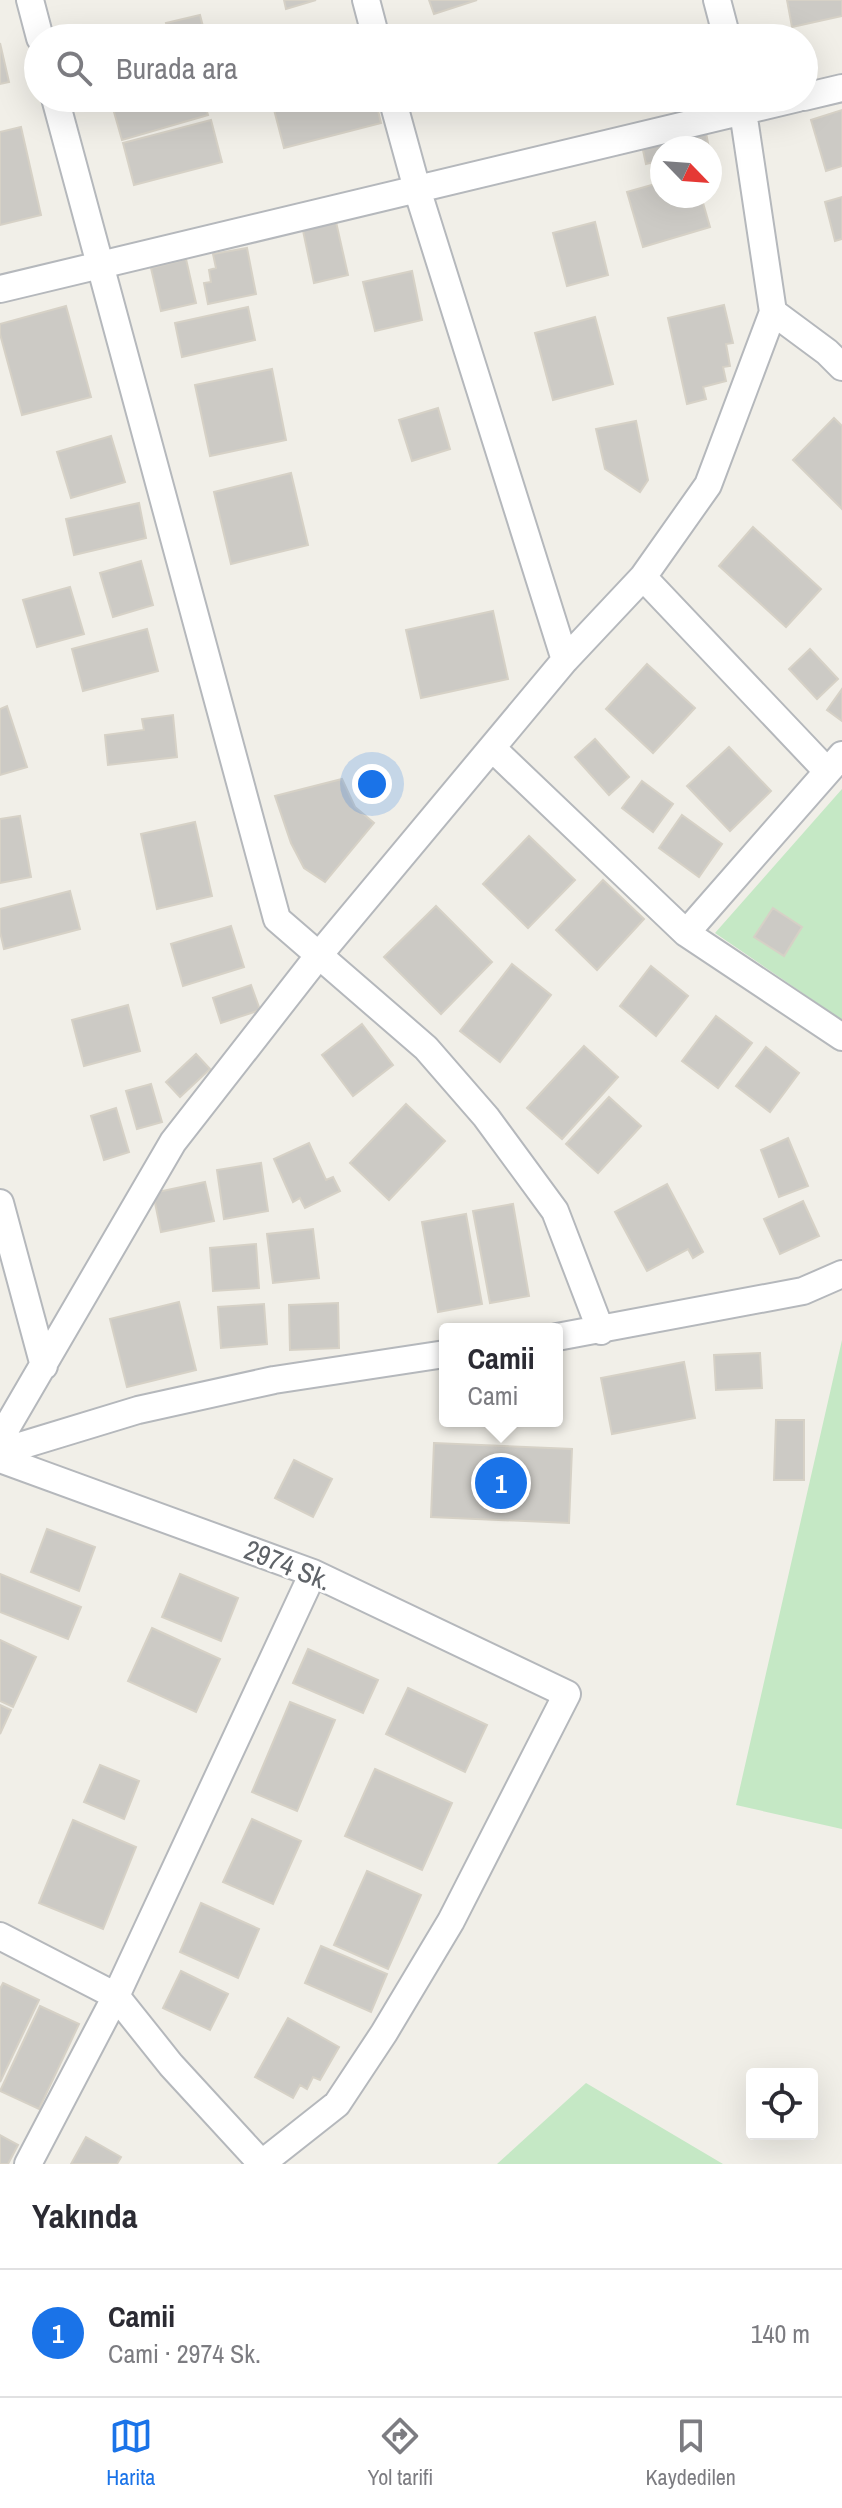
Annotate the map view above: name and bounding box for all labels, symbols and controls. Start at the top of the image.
search box [24,24,818,112]
icon: search [52,46,96,90]
text: Burada ara [116,48,238,88]
north arrow [650,136,722,208]
your location [352,764,392,804]
popup [439,1323,563,1427]
text: Camii [468,1338,535,1378]
text: Cami [468,1378,518,1413]
pin: 1 [475,1453,527,1513]
street label: 2974 Sk. [239,1530,337,1600]
map controls [746,2068,818,2140]
button: locate [746,2068,818,2140]
text: Yakında [32,2193,137,2239]
text: Camii [108,2296,175,2336]
text: 1 [52,2316,64,2351]
text: 140 m [751,2316,810,2351]
text: Cami · 2974 Sk. [108,2336,261,2371]
tab: Harita [106,2414,155,2492]
tab: Yol tarifi [368,2414,433,2492]
tab: Kaydedilen [646,2414,736,2492]

